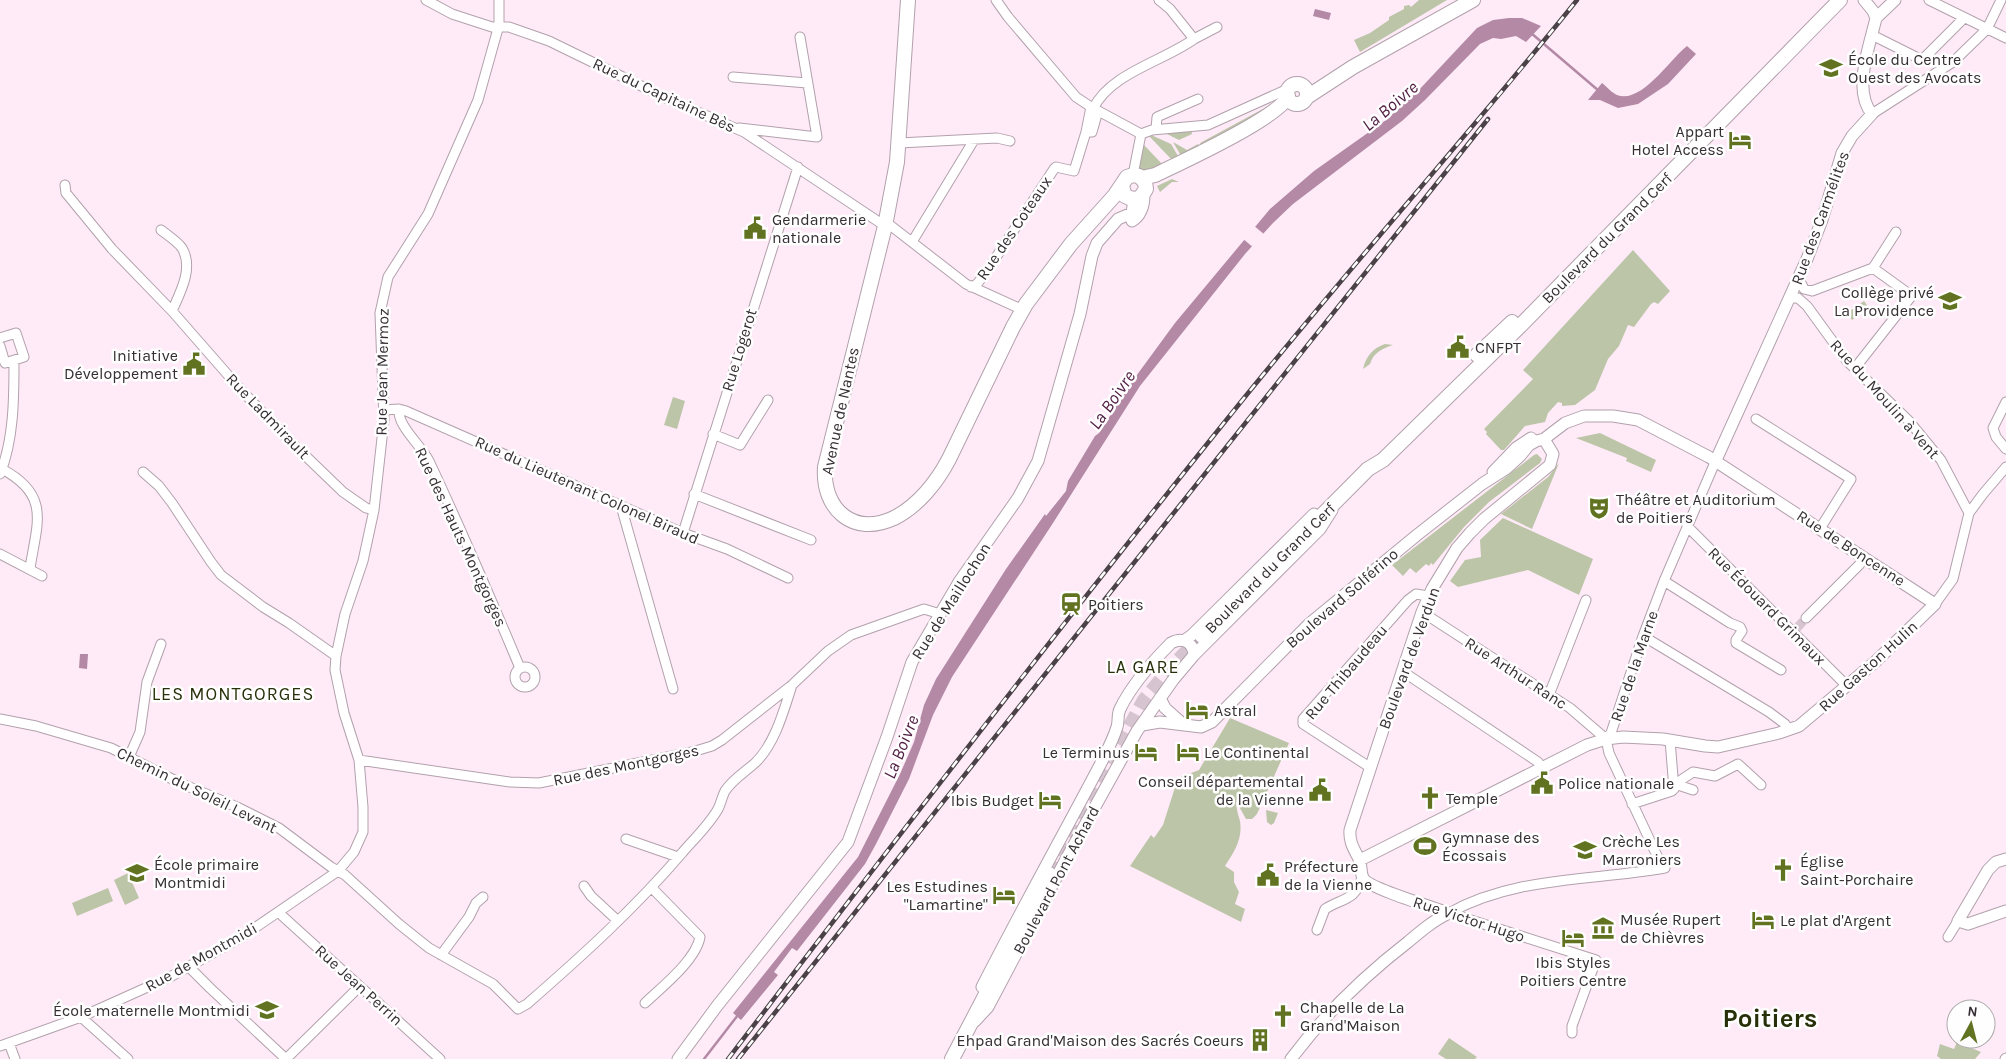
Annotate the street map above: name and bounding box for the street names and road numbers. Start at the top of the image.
street label: Rue du Capitaine Bès [590,54,738,136]
street label: Rue des Carmélites [1787,149,1853,287]
street label: Boulevard du Grand Cerf [1538,168,1677,307]
street label: Rue des Coteaux [972,173,1056,283]
street label: Rue Logerot [717,306,761,394]
street label: Rue Jean Mermoz [371,308,393,436]
street label: Rue du Moulin à Vent [1826,335,1944,463]
street label: Avenue de Nantes [817,345,863,477]
street label: Rue Ladmirault [222,369,314,463]
street label: Rue du Lieutenant Colonel Biraud [472,432,702,548]
street label: Rue des Hauts Montgorges [411,444,511,630]
street label: Boulevard du Grand Cerf [1201,498,1340,637]
street label: Rue de Boncenne [1793,506,1909,590]
street label: Rue de Maillochon [907,539,995,663]
street label: Rue Édouard Grimaux [1704,543,1830,669]
street label: Boulevard Solférino [1282,544,1402,652]
street label: Boulevard de Verdun [1374,584,1444,732]
street label: Rue de la Marne [1606,608,1662,724]
street label: Rue Gaston Hulin [1815,617,1921,715]
street label: Rue Thibaudeau [1301,621,1391,723]
street label: Rue Arthur Ranc [1461,633,1571,713]
street label: Rue des Montgorges [551,740,701,790]
street label: Chemin du Soleil Levant [114,743,280,837]
street label: Boulevard Pont Achard [1009,803,1103,957]
street label: Rue Victor Hugo [1411,892,1527,946]
street label: Rue de Montmidi [142,918,260,996]
street label: Rue Jean Perrin [311,941,407,1029]

